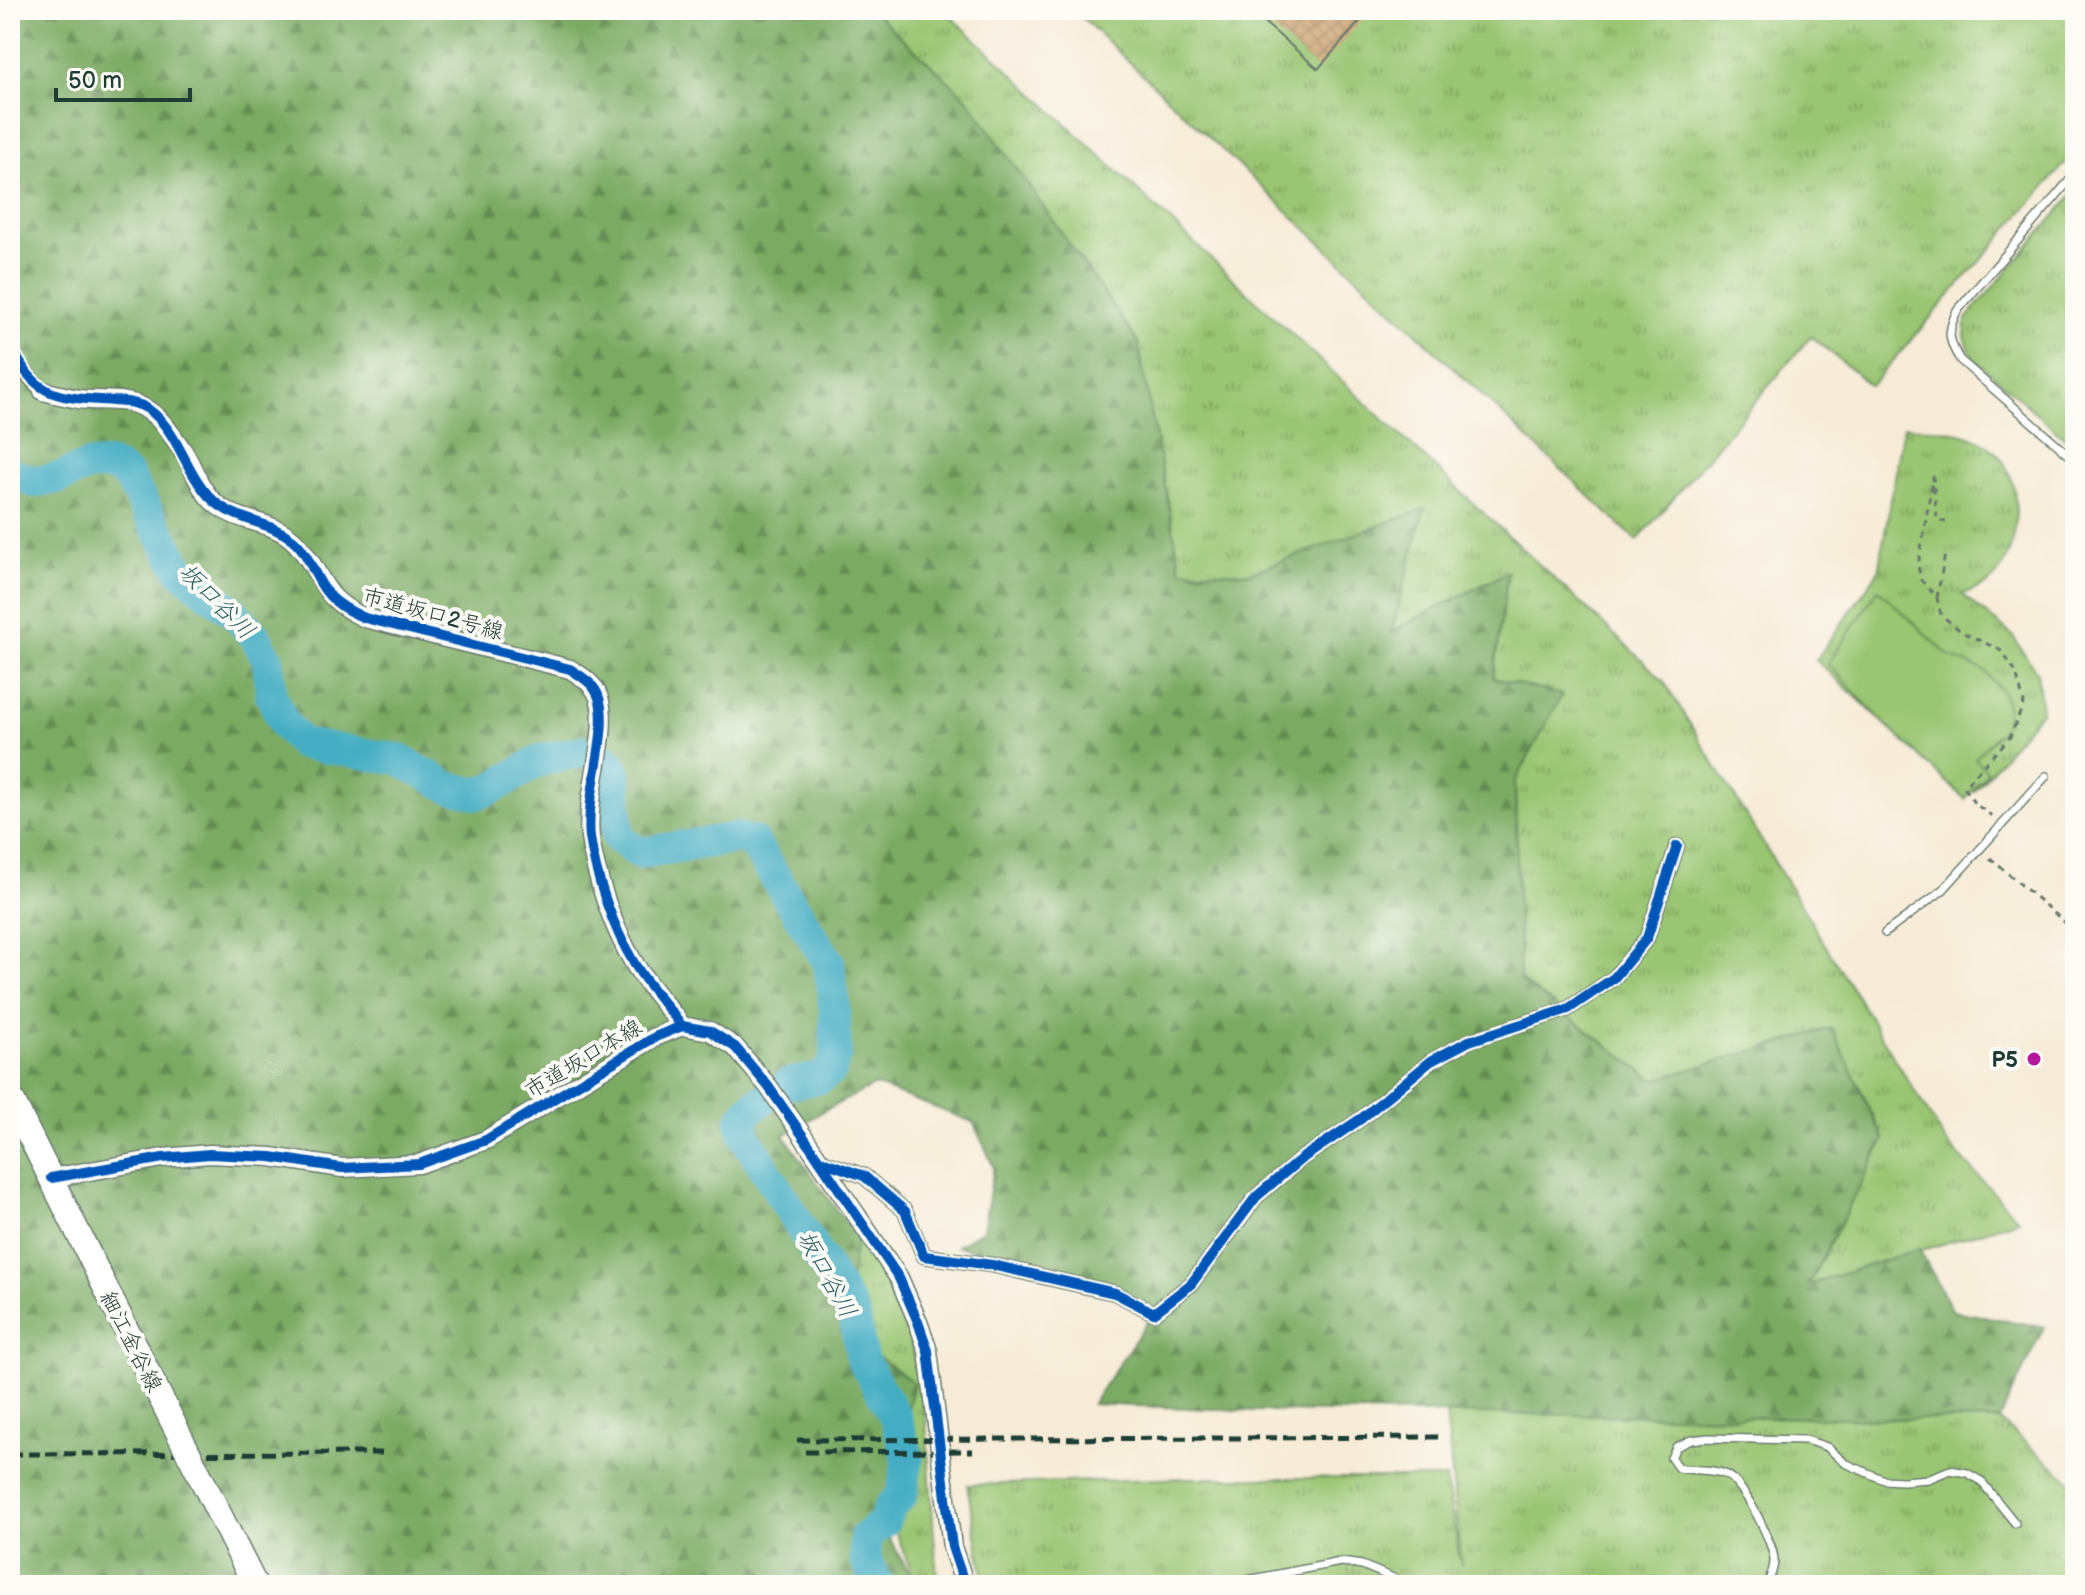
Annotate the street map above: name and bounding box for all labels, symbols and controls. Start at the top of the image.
scale bar [56,52,190,102]
text: 50 m [68,66,122,95]
water label: 坂口谷川 [172,557,261,646]
street label: 市道坂口2号線 [359,583,506,646]
street label: 市道坂口本線 [520,1014,647,1105]
place label: P5 [1992,1047,2018,1074]
marker: P5 [2025,1050,2043,1068]
water label: 坂口谷川 [791,1225,863,1323]
street label: 細江金谷線 [94,1287,168,1397]

